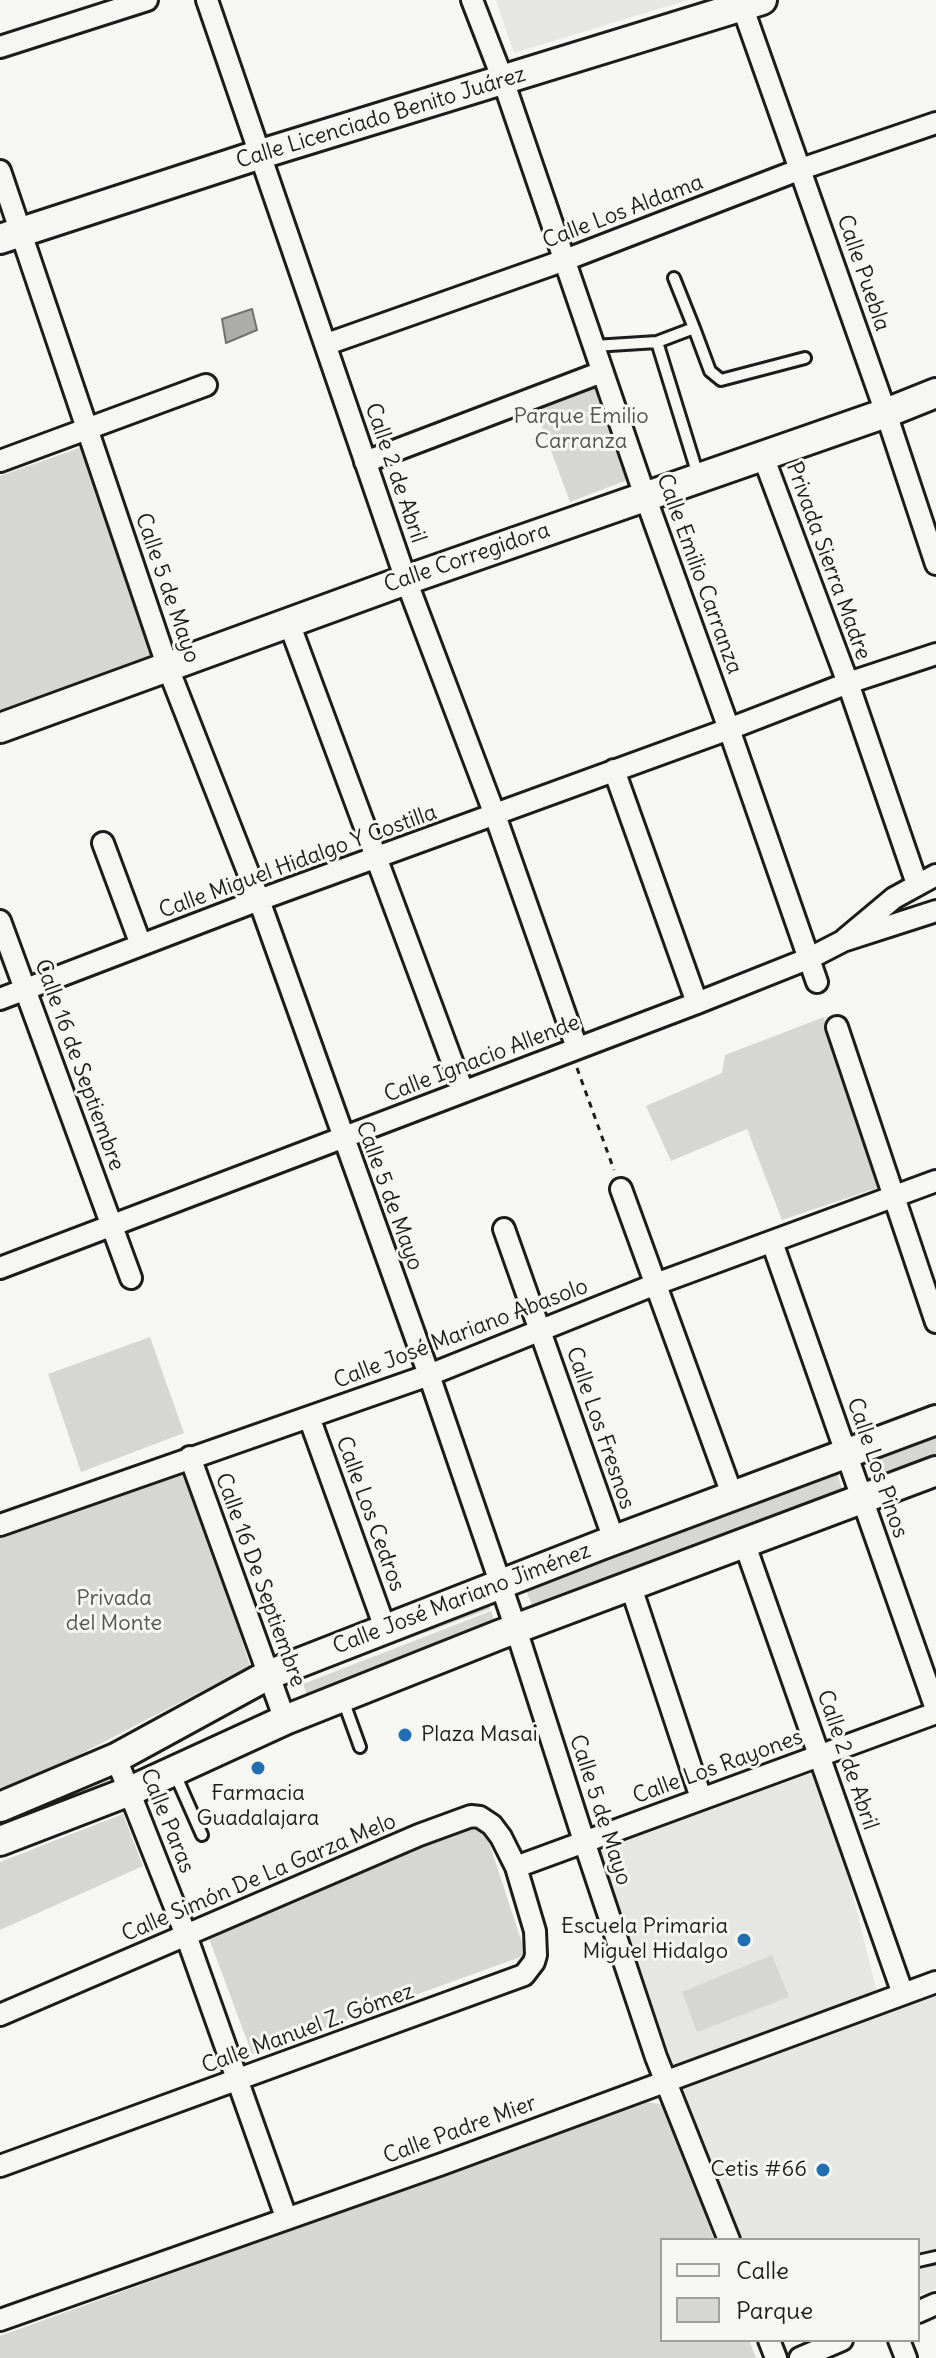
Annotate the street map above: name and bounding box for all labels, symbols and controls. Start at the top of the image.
street label: Calle Licenciado Benito Juárez [233,61,529,175]
street label: Calle Los Aldama [539,169,707,255]
street label: Calle Puebla [831,211,895,335]
street label: Calle 2 de Abril [359,400,431,546]
park label: Parque Emilio Carranza [513,404,649,456]
street label: Privada Sierra Madre [780,458,876,664]
street label: Calle Emilio Carranza [650,470,748,678]
street label: Calle 5 de Mayo [129,510,205,666]
street label: Calle Corregidora [381,517,553,599]
street label: Calle Miguel Hidalgo Y Costilla [156,799,440,925]
street label: Calle 16 de Septiembre [29,956,129,1174]
street label: Calle Ignacio Allende [380,1010,584,1108]
street label: Calle 5 de Mayo [350,1118,428,1274]
street label: Calle José Mariano Abasolo [330,1273,592,1395]
street label: Calle Los Fresnos [560,1343,640,1513]
street label: Calle Los Pinos [841,1394,913,1542]
street label: Calle Los Cedros [330,1433,410,1595]
street label: Calle 16 De Septiembre [209,1470,311,1690]
street label: Calle José Mariano Jiménez [329,1538,595,1660]
park label: Privada del Monte [66,1586,162,1638]
street label: Calle 2 de Abril [811,1687,883,1833]
place label: Plaza Masai [421,1722,538,1748]
street label: Calle Los Rayones [629,1724,807,1810]
marker: Plaza Masai [396,1726,414,1744]
street label: Calle 5 de Mayo [563,1731,637,1889]
marker: Farmacia Guadalajara [249,1759,267,1777]
street label: Calle Paras [134,1765,200,1877]
place label: Farmacia Guadalajara [197,1781,319,1832]
street label: Calle Simón De La Garza Melo [118,1808,400,1948]
place label: Escuela Primaria Miguel Hidalgo [561,1914,728,1966]
marker: Escuela Primaria Miguel Hidalgo [735,1931,753,1949]
street label: Calle Manuel Z. Gómez [198,1978,418,2080]
street label: Calle Padre Mier [380,2090,540,2170]
place label: Cetis #66 [711,2157,807,2183]
marker: Cetis #66 [814,2161,832,2179]
legend [660,2238,920,2342]
text: Calle [736,2255,789,2285]
text: Parque [736,2295,813,2325]

